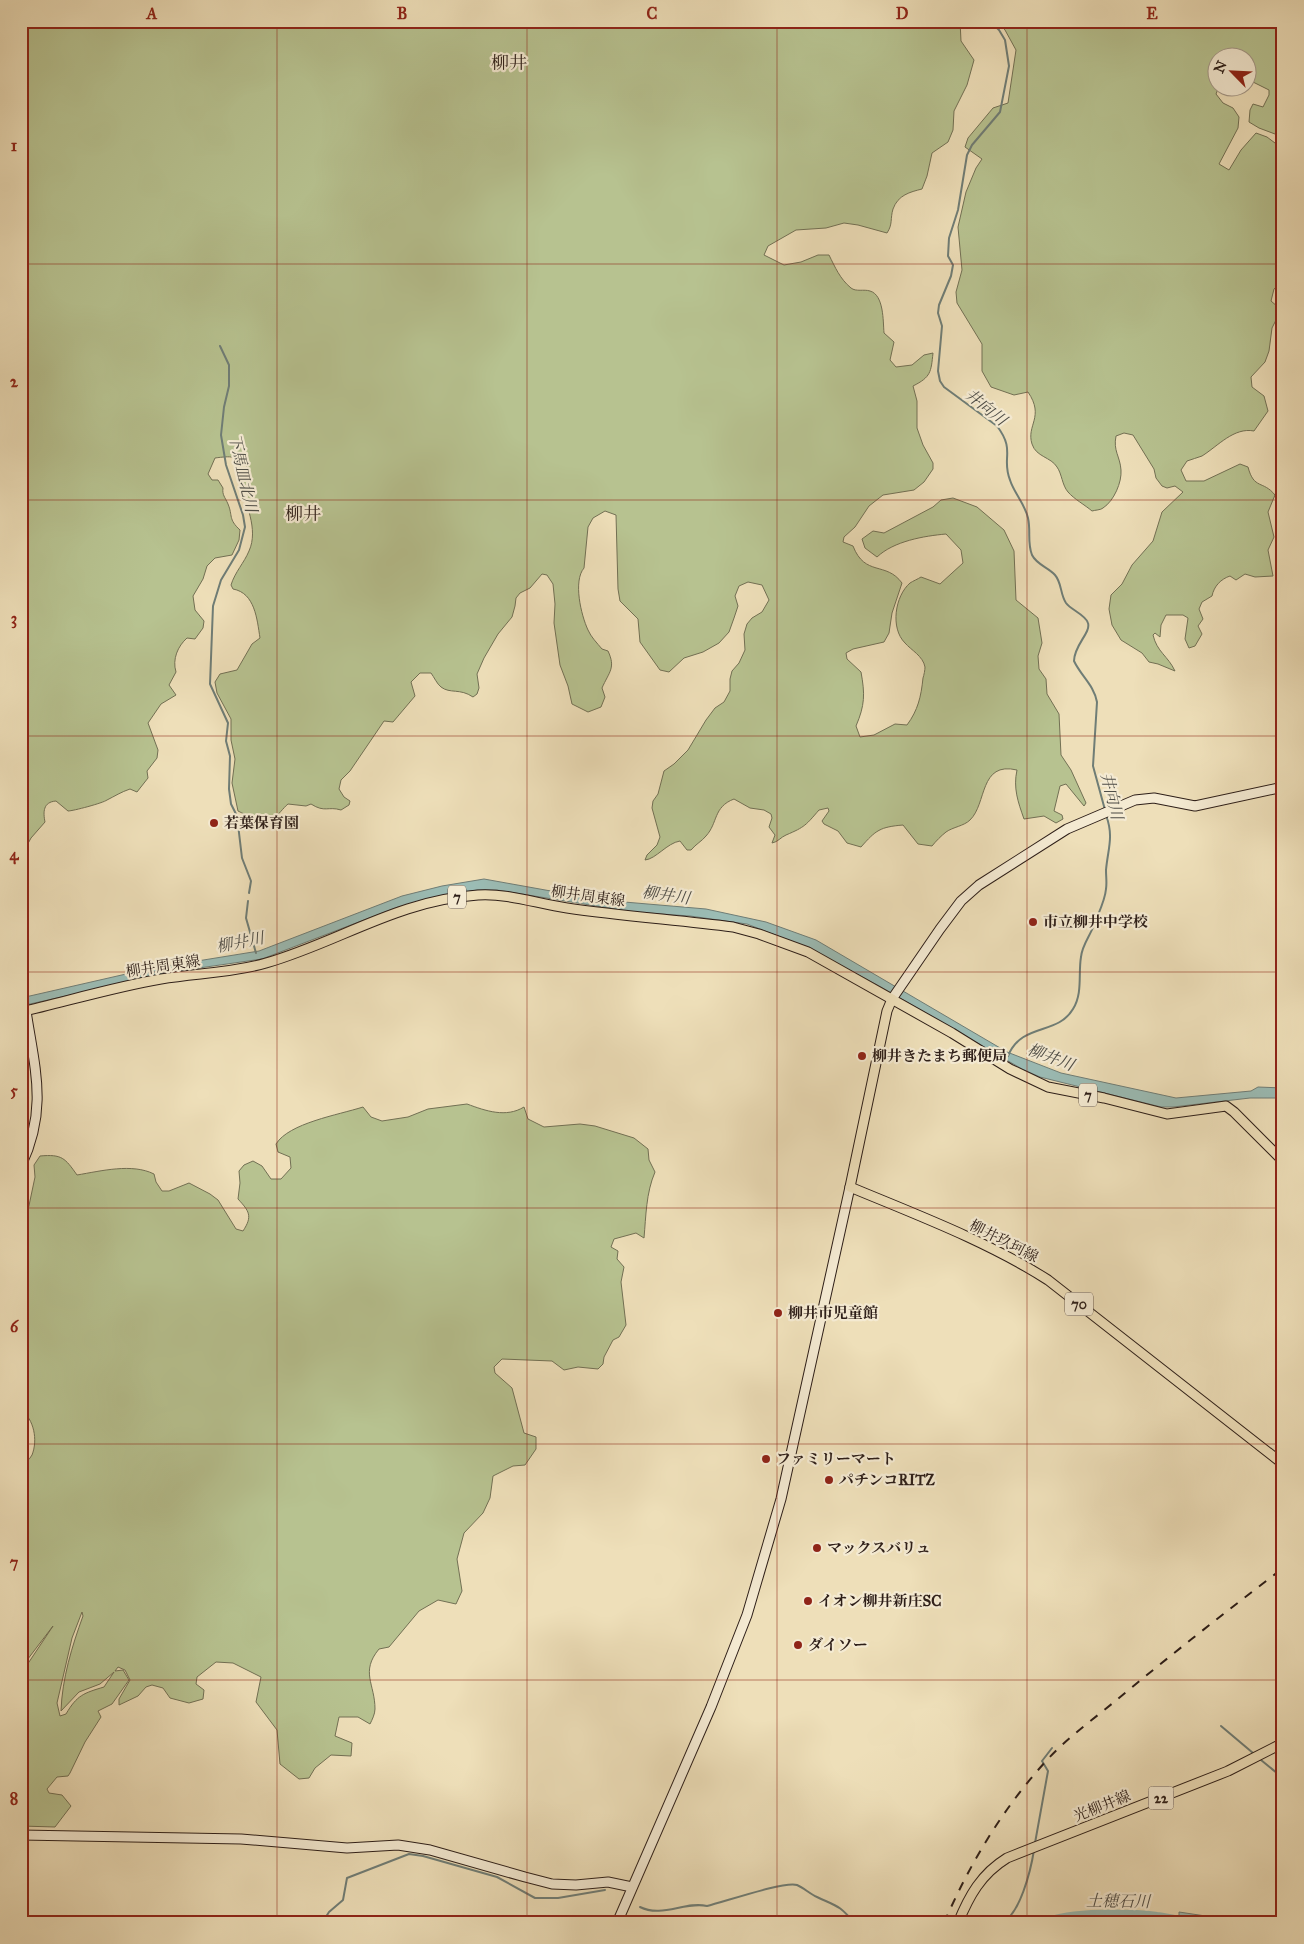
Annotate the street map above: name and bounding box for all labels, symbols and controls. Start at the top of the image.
text: A [146,4,158,23]
text: B [397,4,407,23]
text: C [647,4,658,23]
text: D [896,4,909,23]
text: E [1146,4,1158,23]
north arrow [1206,48,1256,98]
district label: 柳井 [491,52,527,74]
text: N [1210,58,1231,76]
text: 1 [11,136,18,155]
text: 2 [10,372,19,391]
water label: 井向川 [961,385,1012,431]
water label: 下馬皿北川 [225,432,262,516]
district label: 柳井 [285,503,321,525]
text: 3 [11,609,17,629]
water label: 井向川 [1097,770,1128,824]
place label: 若葉保育園 [224,814,299,832]
marker: 若葉保育園 [208,817,220,829]
text: 4 [10,845,20,865]
street label: 柳井周東線 [550,882,626,910]
water label: 柳井川 [641,882,693,908]
road number: 7 [448,886,466,909]
place label: 市立柳井中学校 [1043,913,1148,931]
marker: 市立柳井中学校 [1027,916,1039,928]
water label: 柳井川 [215,928,267,956]
street label: 柳井周東線 [125,951,201,981]
water label: 柳井川 [1025,1040,1079,1075]
place label: 柳井きたまち郵便局 [872,1047,1007,1065]
marker: 柳井きたまち郵便局 [856,1050,868,1062]
text: 5 [10,1081,18,1100]
road number: 7 [1079,1084,1097,1106]
street label: 柳井玖珂線 [966,1216,1042,1266]
road number: 70 [1065,1292,1093,1316]
place label: 柳井市児童館 [788,1304,878,1322]
marker: 柳井市児童館 [772,1307,784,1319]
text: 6 [10,1317,19,1336]
place label: ファミリーマート [776,1450,896,1468]
marker: ファミリーマート [760,1453,772,1465]
place label: パチンコRITZ [839,1471,936,1489]
marker: パチンコRITZ [823,1474,835,1486]
place label: マックスバリュ [827,1539,931,1557]
marker: マックスバリュ [811,1542,823,1554]
text: 7 [10,1553,19,1572]
place label: イオン柳井新庄SC [818,1592,941,1610]
marker: イオン柳井新庄SC [802,1595,814,1607]
place label: ダイソー [808,1636,868,1654]
marker: ダイソー [792,1639,804,1651]
street label: 光柳井線 [1071,1786,1133,1826]
road number: 22 [1148,1786,1174,1810]
text: 8 [10,1789,18,1808]
water label: 土穂石川 [1086,1891,1152,1911]

